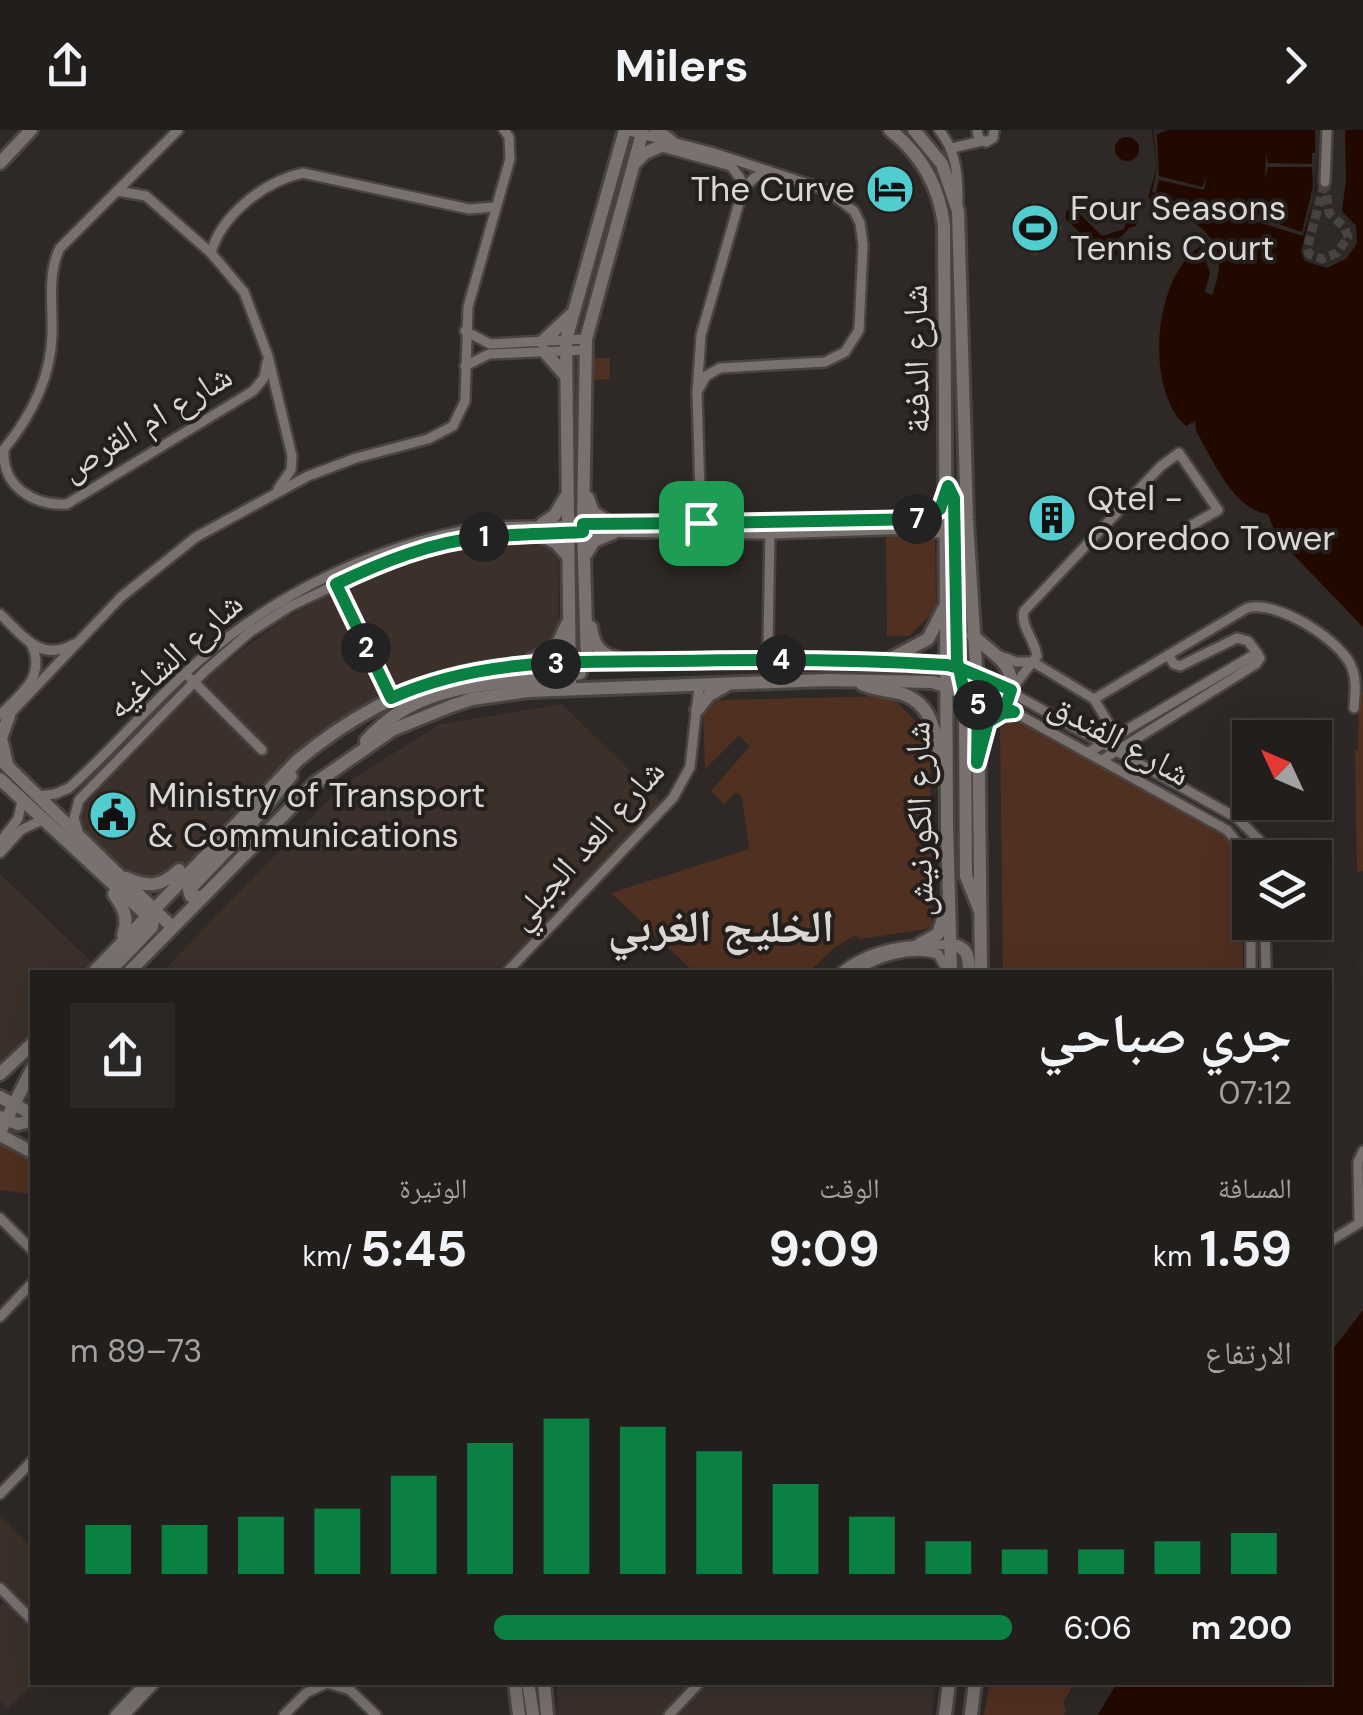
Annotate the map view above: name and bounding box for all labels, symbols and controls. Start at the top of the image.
text: Milers [615,36,748,95]
icon: share [40,38,95,93]
icon: forward [1268,38,1323,93]
hotel icon: The Curve [864,163,916,215]
place label: The Curve [690,166,855,212]
place label: Four Seasons Tennis Court [1070,185,1286,271]
sports icon: Four Seasons Tennis Court [1009,202,1061,254]
street label: شارع الدفنة [892,284,940,434]
street label: شارع ام القرص [52,353,240,491]
place label: Qtel - Ooredoo Tower [1087,475,1335,561]
pin [659,481,744,566]
building icon: Qtel - Ooredoo Tower [1026,492,1078,544]
pin: 7 [892,494,942,544]
icon: arrive [674,496,729,551]
text: 7 [909,500,925,537]
pin: 1 [459,512,509,562]
text: 1 [479,518,489,555]
street label: شارع الشاغيه [96,581,252,729]
pin: 2 [341,623,391,673]
text: 2 [358,629,374,666]
pin: 4 [756,635,806,685]
pin: 3 [531,639,581,689]
text: 4 [772,641,790,678]
text: 3 [548,645,564,682]
pin: 5 [953,680,1003,730]
street label: شارع الفندق [1041,681,1199,797]
text: 5 [969,686,987,723]
north arrow [1232,720,1332,820]
map controls [1232,720,1332,940]
street label: شارع الكورنيش [894,721,944,917]
street label: شارع العد الجبلي [497,749,678,942]
place label: Ministry of Transport & Communications [148,772,485,858]
public building icon: Ministry of Transport & Communications [87,789,139,841]
button: layers [1232,840,1332,940]
district label: الخليج الغربي [608,897,834,962]
text: جري صباحي [1037,998,1292,1070]
button: share [70,1003,175,1108]
text: 07:12 [1219,1072,1292,1114]
text: الوتيرة [399,1170,467,1207]
text: الوقت [819,1170,880,1207]
text: المسافة [1218,1170,1292,1207]
text: 5:45 [360,1216,467,1282]
text: 9:09 [768,1216,880,1282]
text: 1.59 [1200,1216,1292,1282]
text: /km [302,1238,360,1275]
text: km [1153,1238,1200,1275]
text: 73–89 m [70,1330,202,1372]
text: الارتفاع [1205,1332,1292,1374]
text: 6:06 [1063,1607,1132,1649]
text: 200 m [1191,1607,1292,1649]

